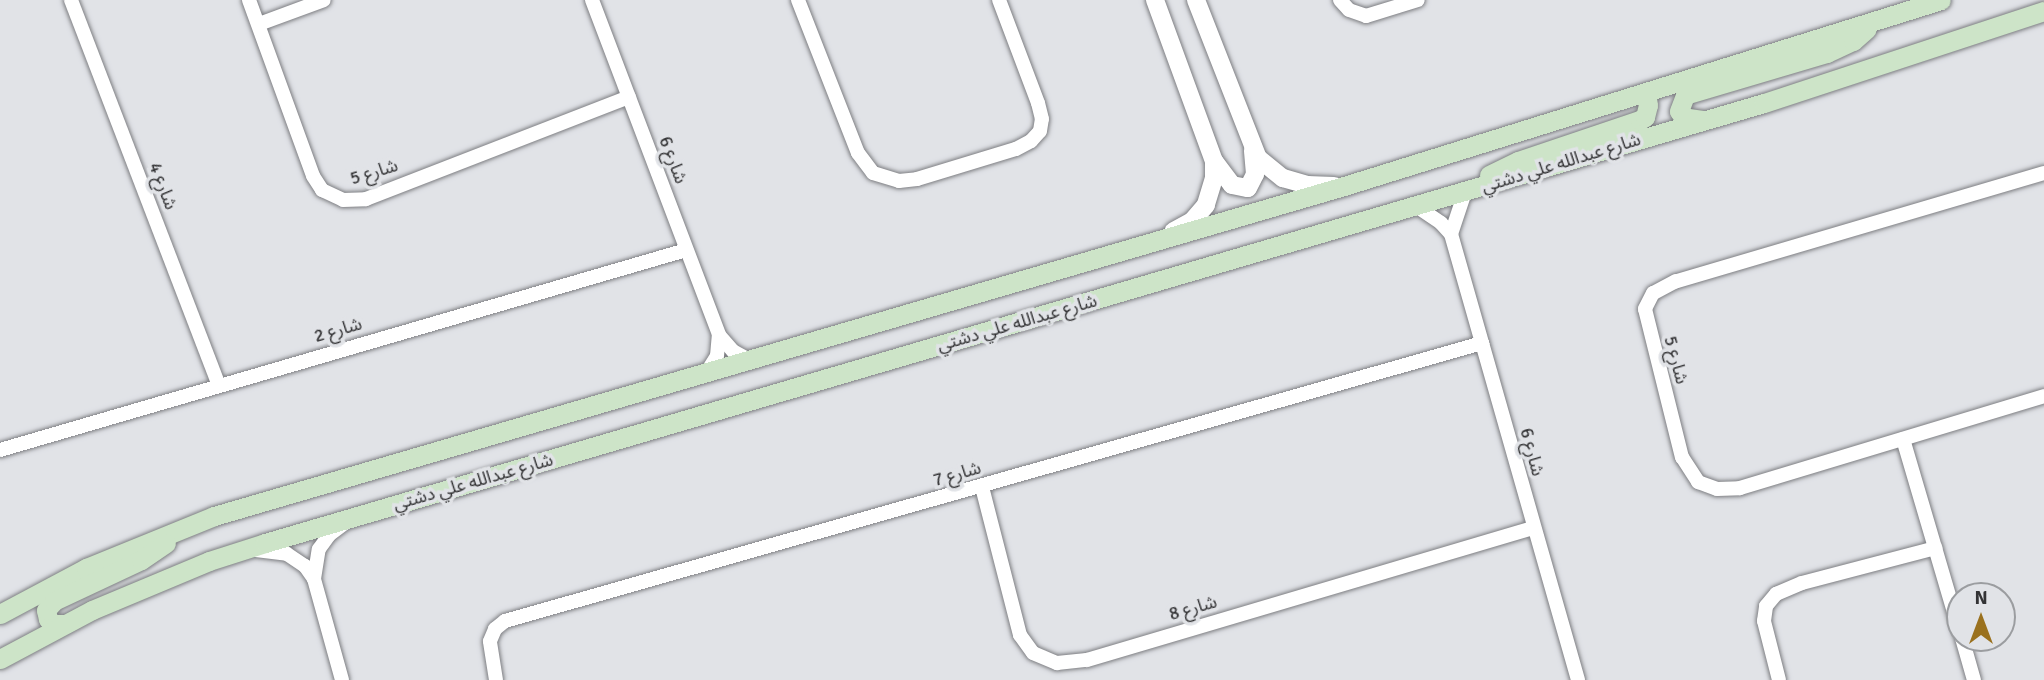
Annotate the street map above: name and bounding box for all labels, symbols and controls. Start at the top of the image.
street label: شارع عبدالله علي دشتي [1479,129,1643,197]
street label: شارع 6 [654,133,692,187]
street label: شارع 5 [348,155,400,189]
street label: شارع 4 [144,159,182,213]
street label: شارع عبدالله علي دشتي [935,290,1099,356]
street label: شارع 2 [312,313,364,347]
street label: شارع 5 [1659,334,1693,386]
street label: شارع 6 [1515,426,1549,478]
street label: شارع عبدالله علي دشتي [391,449,555,515]
street label: شارع 7 [931,457,983,491]
north arrow [1946,582,2016,652]
text: N [1974,586,1988,610]
street label: شارع 8 [1167,591,1219,625]

